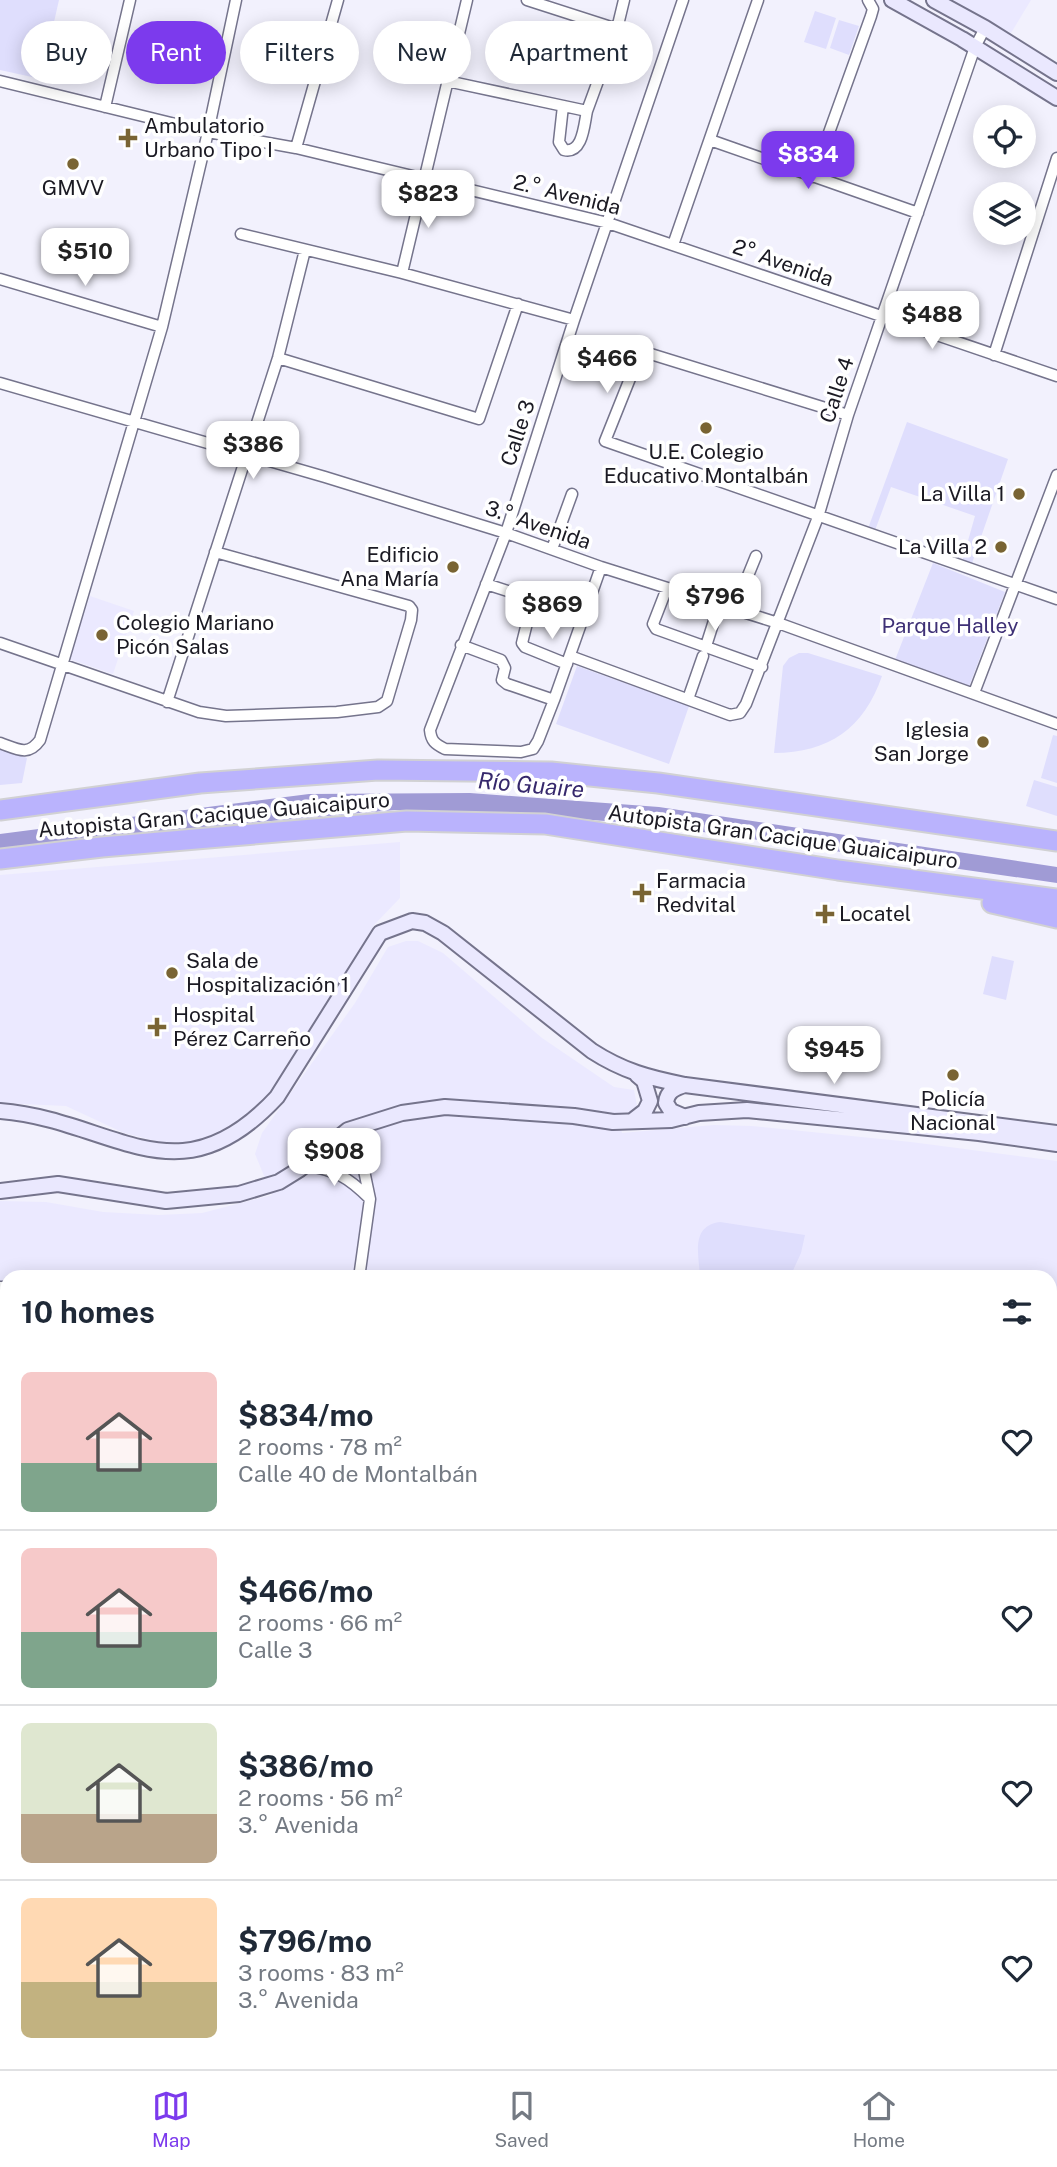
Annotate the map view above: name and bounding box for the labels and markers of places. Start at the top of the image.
place label: Ambulatorio Urbano Tipo I [144,113,273,162]
marker: Ambulatorio Urbano Tipo I [118,128,138,148]
pin: $834 [767,132,849,191]
marker: GMVV [65,156,81,172]
pin: $823 [387,170,469,230]
place label: GMVV [42,175,104,200]
pin: $510 [44,229,126,288]
pin: $488 [891,292,973,351]
pin: $466 [566,336,648,395]
marker: U.E. Colegio Educativo Montalbán [698,420,714,436]
pin: $386 [212,421,294,481]
place label: U.E. Colegio Educativo Montalbán [604,439,808,488]
place label: La Villa 1 [920,481,1005,506]
marker: La Villa 1 [1011,486,1027,502]
place label: La Villa 2 [898,534,987,559]
marker: La Villa 2 [993,539,1009,555]
place label: Edificio Ana María [340,542,439,591]
marker: Edificio Ana María [445,559,461,575]
pin: $796 [674,574,756,633]
pin: $869 [511,582,593,641]
place label: Colegio Mariano Picón Salas [116,610,274,659]
marker: Colegio Mariano Picón Salas [94,627,110,643]
place label: Iglesia San Jorge [874,717,969,766]
marker: Iglesia San Jorge [975,734,991,750]
place label: Farmacia Redvital [656,868,746,917]
marker: Farmacia Redvital [634,885,650,901]
place label: Locatel [839,901,911,926]
marker: Locatel [817,906,833,922]
place label: Sala de Hospitalización 1 [186,948,349,997]
marker: Sala de Hospitalización 1 [164,965,180,981]
place label: Hospital Pérez Carreño [173,1002,311,1051]
marker: Hospital Pérez Carreño [147,1017,167,1037]
pin: $945 [793,1026,875,1086]
marker: Policía Nacional [945,1067,961,1083]
place label: Policía Nacional [910,1086,996,1135]
pin: $908 [293,1128,375,1188]

